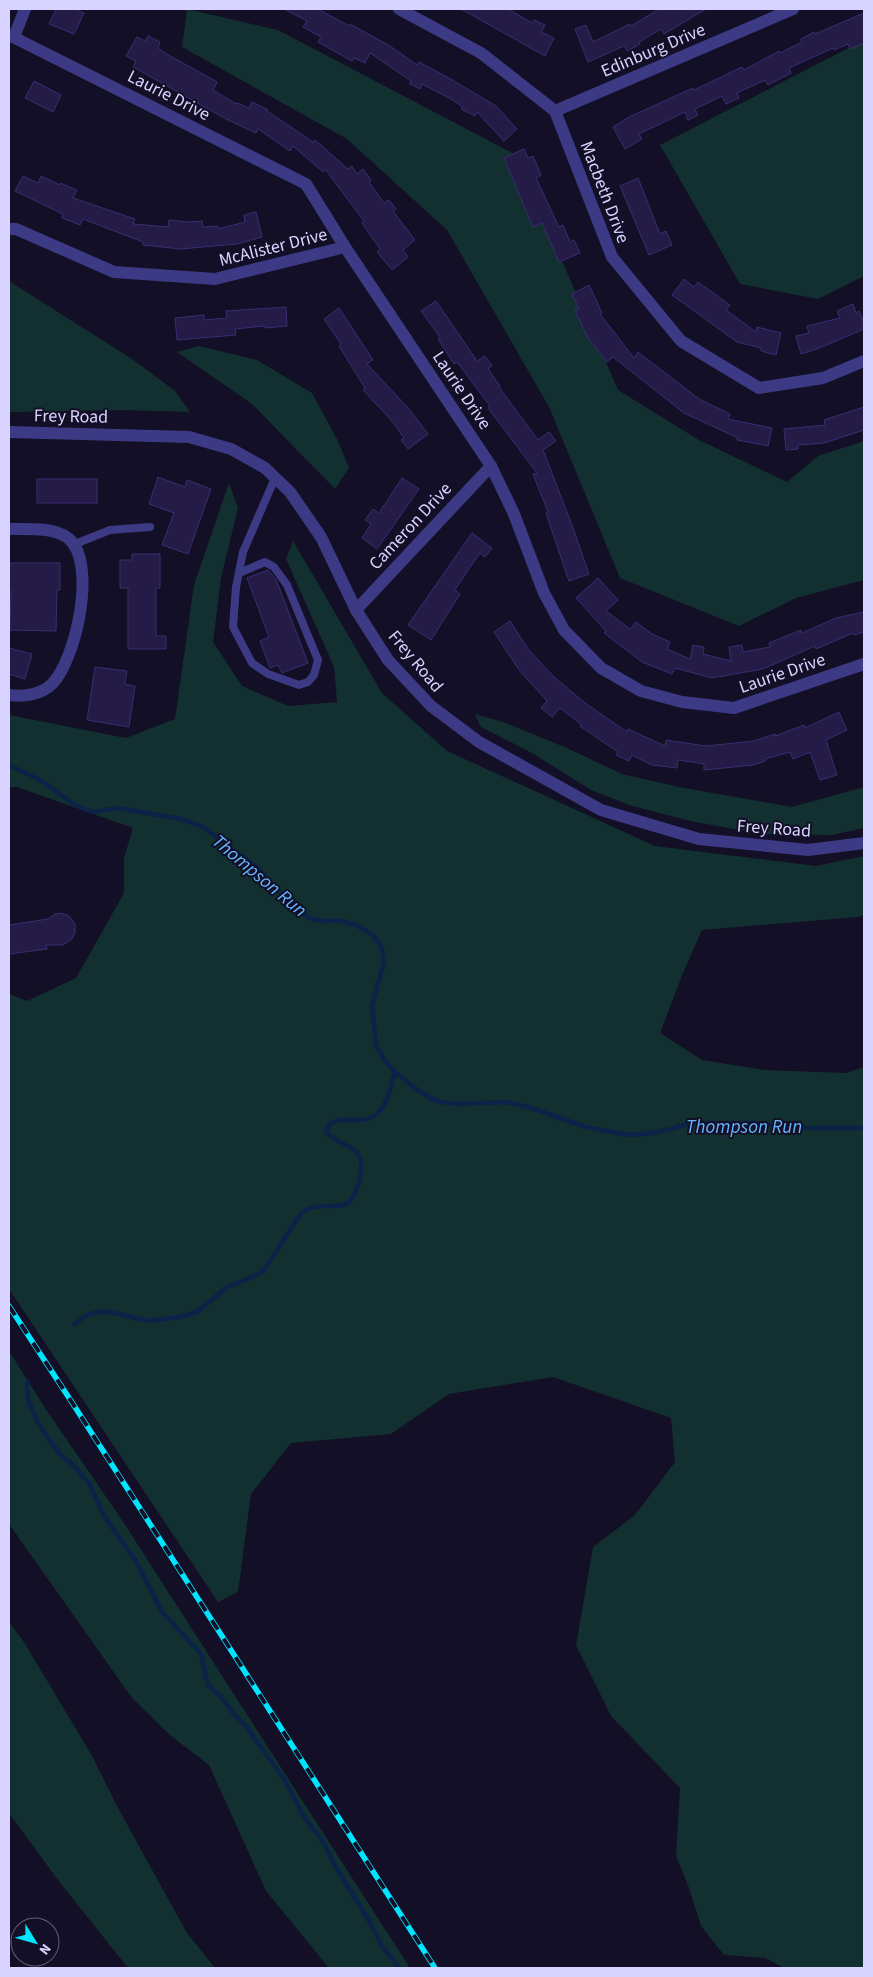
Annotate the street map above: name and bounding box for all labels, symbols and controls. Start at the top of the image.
street label: Edinburg Drive [597,17,709,84]
street label: Laurie Drive [123,64,215,127]
street label: Macbeth Drive [574,137,635,247]
street label: McAlister Drive [216,222,330,273]
street label: Laurie Drive [426,346,497,435]
street label: Frey Road [34,403,108,430]
street label: Cameron Drive [363,477,458,576]
street label: Frey Road [382,625,449,698]
street label: Laurie Drive [736,647,829,700]
street label: Frey Road [736,813,812,844]
water label: Thompson Run [206,828,312,924]
water label: Thompson Run [686,1114,802,1141]
north arrow [10,1917,60,1967]
text: N [34,1939,55,1959]

